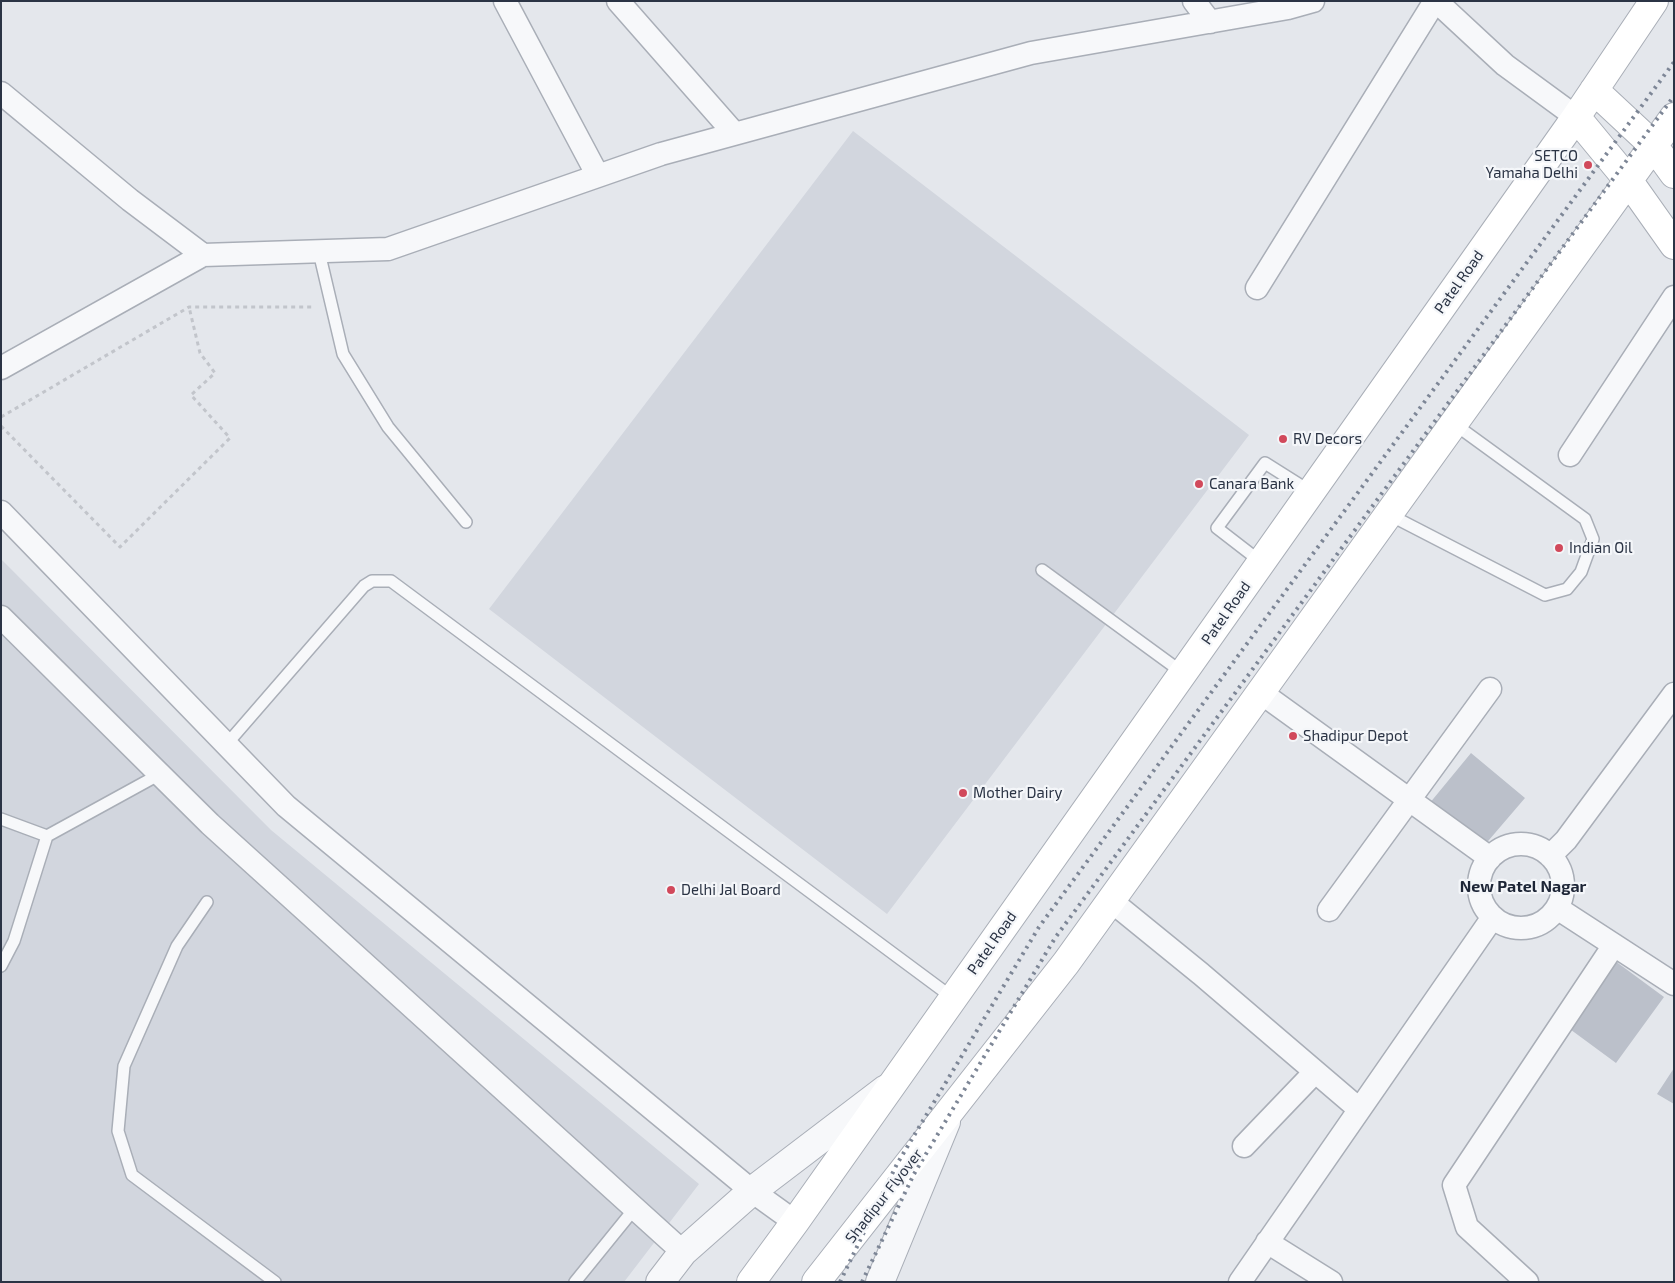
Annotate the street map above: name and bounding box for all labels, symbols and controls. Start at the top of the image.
place label: SETCO Yamaha Delhi [1485,147,1578,182]
marker: SETCO Yamaha Delhi [1582,159,1594,171]
street label: Patel Road [1431,247,1487,317]
place label: RV Decors [1293,430,1362,448]
marker: RV Decors [1277,433,1289,445]
place label: Canara Bank [1209,475,1294,493]
marker: Canara Bank [1193,478,1205,490]
place label: Indian Oil [1569,539,1632,557]
marker: Indian Oil [1553,542,1565,554]
street label: Patel Road [1198,578,1254,648]
place label: Shadipur Depot [1303,727,1408,745]
marker: Shadipur Depot [1287,730,1299,742]
place label: Mother Dairy [973,784,1062,802]
marker: Mother Dairy [957,787,969,799]
district label: New Patel Nagar [1460,877,1586,897]
place label: Delhi Jal Board [681,881,781,899]
marker: Delhi Jal Board [665,884,677,896]
street label: Patel Road [964,908,1020,978]
street label: Shadipur Flyover [842,1145,926,1247]

